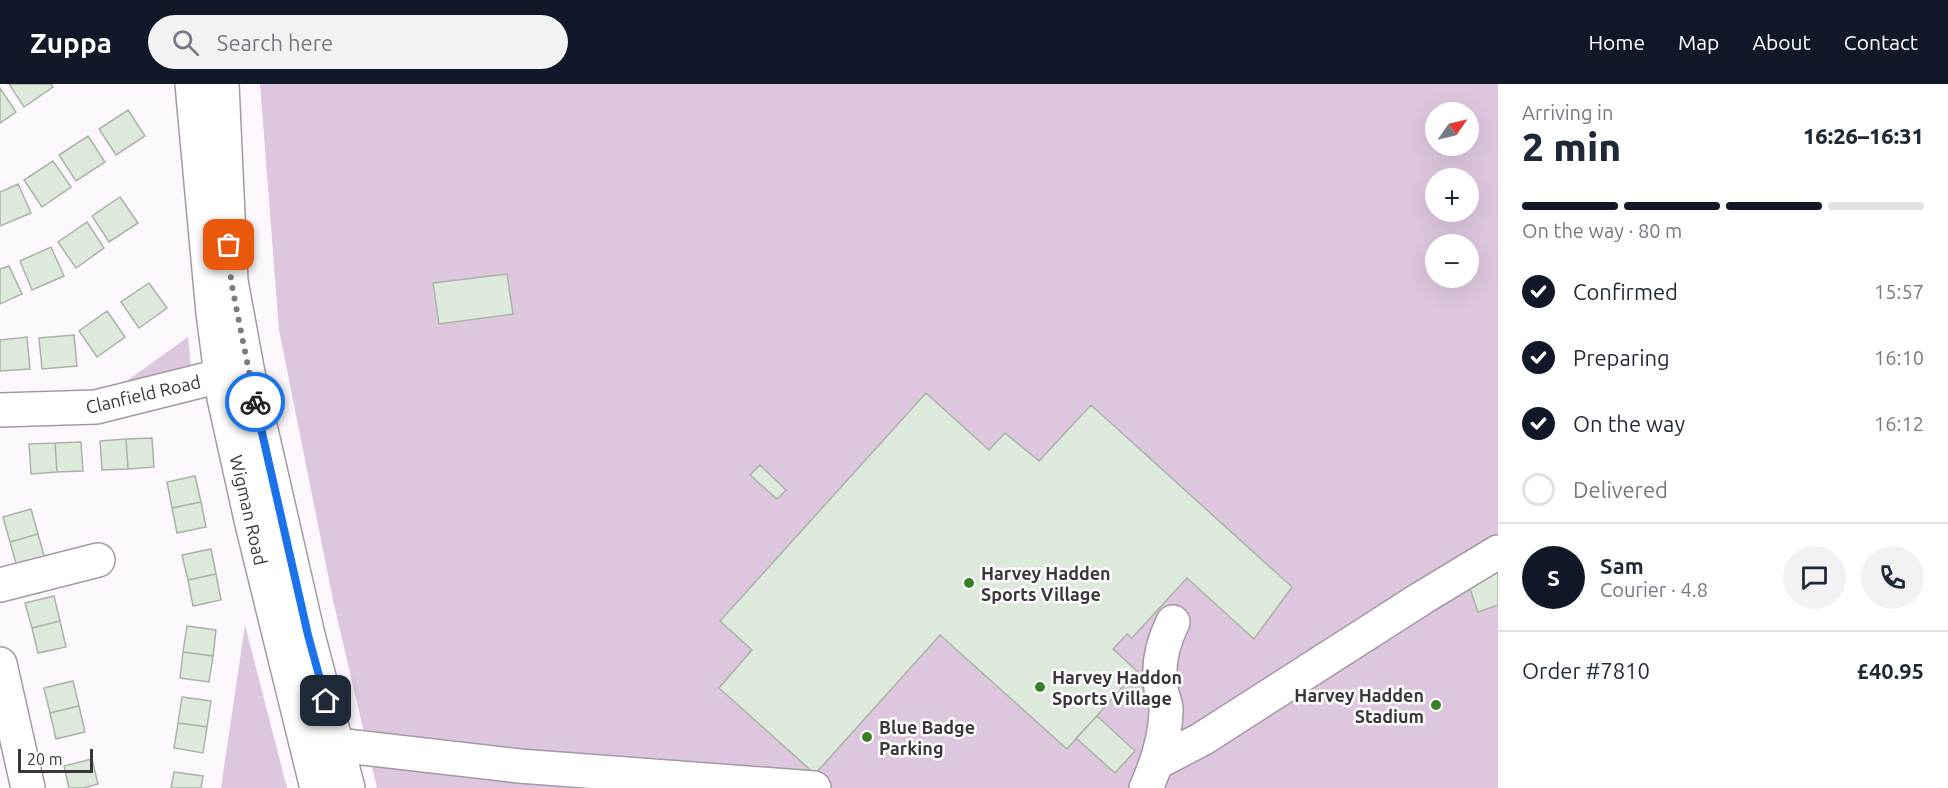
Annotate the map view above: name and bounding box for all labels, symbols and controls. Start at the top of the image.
search box [148,15,568,69]
icon: search [169,26,202,59]
text: Zuppa [30,27,112,58]
text: Search here [217,30,333,55]
text: Home [1588,30,1645,54]
text: Map [1678,30,1719,54]
text: About [1752,30,1811,54]
text: Contact [1844,30,1918,54]
text: Arriving in [1522,101,1613,124]
north arrow [1425,102,1479,156]
map controls [1425,102,1479,288]
text: 16:26–16:31 [1803,123,1924,148]
text: 2 min [1522,125,1621,168]
button: + [1425,168,1479,222]
pin [203,219,254,270]
text: On the way · 80 m [1522,219,1682,242]
icon: bag [212,228,245,261]
button: − [1425,234,1479,288]
icon: check [1522,275,1555,308]
text: Confirmed [1573,279,1678,304]
text: 15:57 [1874,280,1924,303]
icon: check [1522,341,1555,374]
text: Preparing [1573,345,1670,370]
text: 16:10 [1874,346,1924,369]
street label: Clanfield Road [84,371,202,417]
courier [225,372,285,432]
icon: bike [239,386,272,419]
icon: check [1522,407,1555,440]
text: On the way [1573,411,1685,436]
text: 16:12 [1874,412,1924,435]
street label: Wigman Road [227,453,271,567]
text: Delivered [1573,477,1668,502]
button: chat [1783,546,1846,609]
button: phone [1861,546,1924,609]
text: Sam [1600,553,1644,578]
place label: Harvey Hadden Sports Village [981,563,1111,604]
text: S [1547,565,1560,590]
marker: Harvey Hadden Sports Village [962,576,976,590]
text: Courier · 4.8 [1600,578,1708,601]
text: Order #7810 [1522,658,1650,683]
text: £40.95 [1857,658,1924,683]
place label: Harvey Haddon Sports Village [1052,667,1182,708]
pin [300,675,351,726]
marker: Harvey Haddon Sports Village [1033,680,1047,694]
icon: home [309,684,342,717]
place label: Harvey Hadden Stadium [1294,685,1424,726]
marker: Harvey Hadden Stadium [1429,698,1443,712]
place label: Blue Badge Parking [879,717,975,758]
marker: Blue Badge Parking [860,730,874,744]
scale bar [18,746,93,774]
text: 20 m [27,750,63,768]

